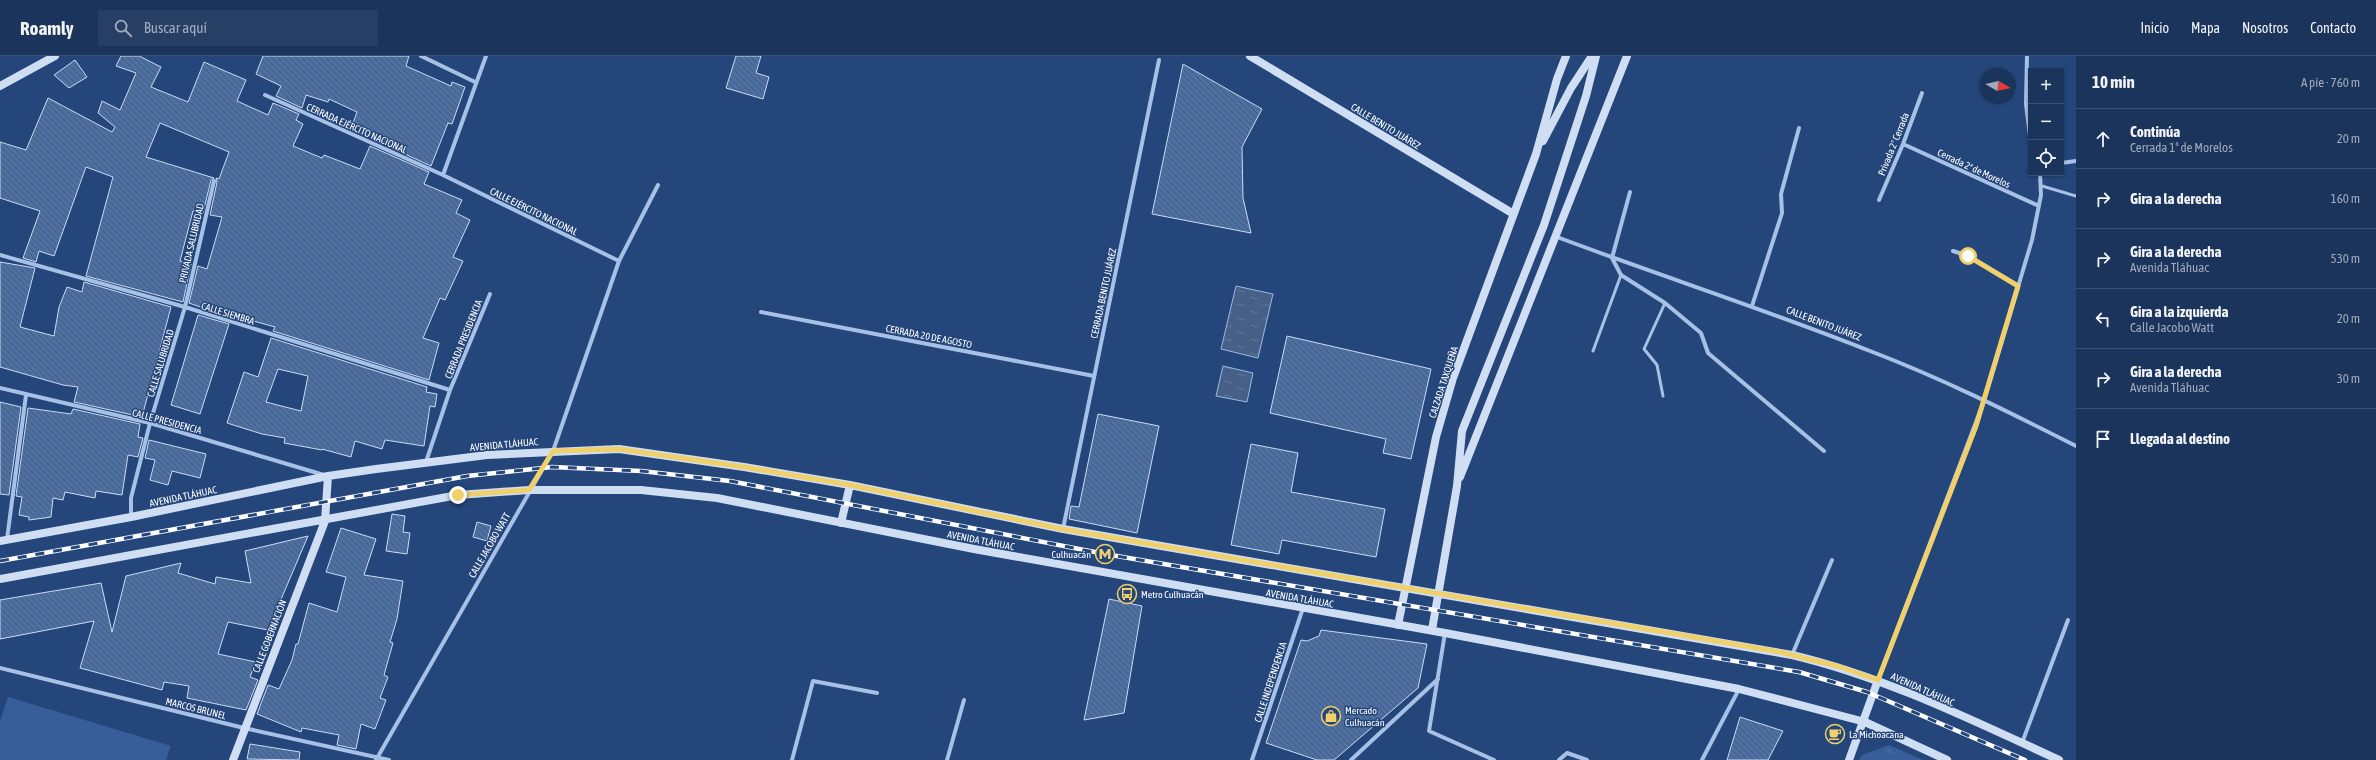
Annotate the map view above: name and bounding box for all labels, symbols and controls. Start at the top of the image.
search box [98,10,378,46]
text: Roamly [20,17,74,39]
icon: search [112,17,134,39]
text: Buscar aquí [144,19,207,36]
text: Inicio [2140,20,2169,36]
text: Mapa [2191,20,2220,36]
text: Nosotros [2242,20,2288,36]
text: Contacto [2310,20,2356,36]
north arrow [1980,68,2016,104]
map controls [2028,68,2064,176]
button: + [2028,68,2064,104]
text: 10 min [2092,72,2135,92]
text: A pie · 760 m [2301,75,2360,90]
street label: CERRADA EJÉRCITO NACIONAL [305,101,409,156]
street label: CALLE BENITO JUÁREZ [1349,101,1423,152]
button: − [2028,104,2064,140]
street label: Privada 2º Cerrada [1876,111,1911,177]
text: Continúa [2130,123,2180,140]
icon: ahead [2092,128,2114,150]
text: 20 m [2337,131,2360,146]
button: locate [2028,140,2064,176]
text: Cerrada 1ª de Morelos [2130,140,2233,155]
street label: Cerrada 2ª de Morelos [1936,147,2012,190]
street label: CALLE EJÉRCITO NACIONAL [488,185,580,238]
icon: right [2092,188,2114,210]
text: Gira a la derecha [2130,190,2221,207]
text: 160 m [2331,191,2360,206]
street label: PRIVADA SALUBRIDAD [177,202,206,284]
text: Gira a la derecha [2130,243,2221,260]
street label: CERRADA BENITO JUÁREZ [1089,246,1119,339]
route start [1959,247,1977,265]
icon: right [2092,248,2114,270]
text: 530 m [2331,251,2360,266]
text: Avenida Tláhuac [2130,260,2209,275]
street label: CERRADA PRESIDENCIA [443,298,484,380]
street label: CALLE SIEMBRA [200,300,256,327]
text: Gira a la izquierda [2130,303,2228,320]
street label: CALLE BENITO JUÁREZ [1785,304,1863,343]
icon: left [2092,308,2114,330]
text: 20 m [2337,311,2360,326]
text: Calle Jacobo Watt [2130,320,2214,335]
street label: CERRADA 20 DE AGOSTO [885,323,973,350]
street label: CALLE SALUBRIDAD [145,328,176,398]
street label: CALZADA TAXQUEÑA [1427,345,1460,419]
text: Gira a la derecha [2130,363,2221,380]
icon: right [2092,368,2114,390]
text: 30 m [2337,371,2360,386]
text: Avenida Tláhuac [2130,380,2209,395]
street label: CALLE PRESIDENCIA [131,407,203,436]
icon: arrive [2092,428,2114,450]
text: Llegada al destino [2130,430,2230,447]
street label: AVENIDA TLÁHUAC [469,436,539,453]
street label: AVENIDA TLÁHUAC [148,484,218,509]
route end [449,486,467,504]
street label: CALLE JACOBO WATT [466,510,513,580]
street label: AVENIDA TLÁHUAC [946,529,1016,553]
metro station icon: Culhuacán [1094,543,1116,565]
place label: Culhuacán [1051,549,1091,560]
bus stop icon: Metro Culhuacán [1116,583,1138,605]
street label: AVENIDA TLÁHUAC [1265,587,1335,610]
place label: Metro Culhuacán [1141,589,1204,600]
street label: CALLE GOBERNACIÓN [250,598,289,674]
street label: CALLE INDEPENDENCIA [1252,640,1289,724]
street label: AVENIDA TLÁHUAC [1889,671,1957,709]
street label: MARCOS BRUNEL [165,696,227,721]
shop icon: Mercado Culhuacán [1320,705,1342,727]
place label: Mercado Culhuacán [1345,705,1385,728]
cafe icon: La Michoacana [1824,723,1846,745]
place label: La Michoacana [1849,729,1904,740]

